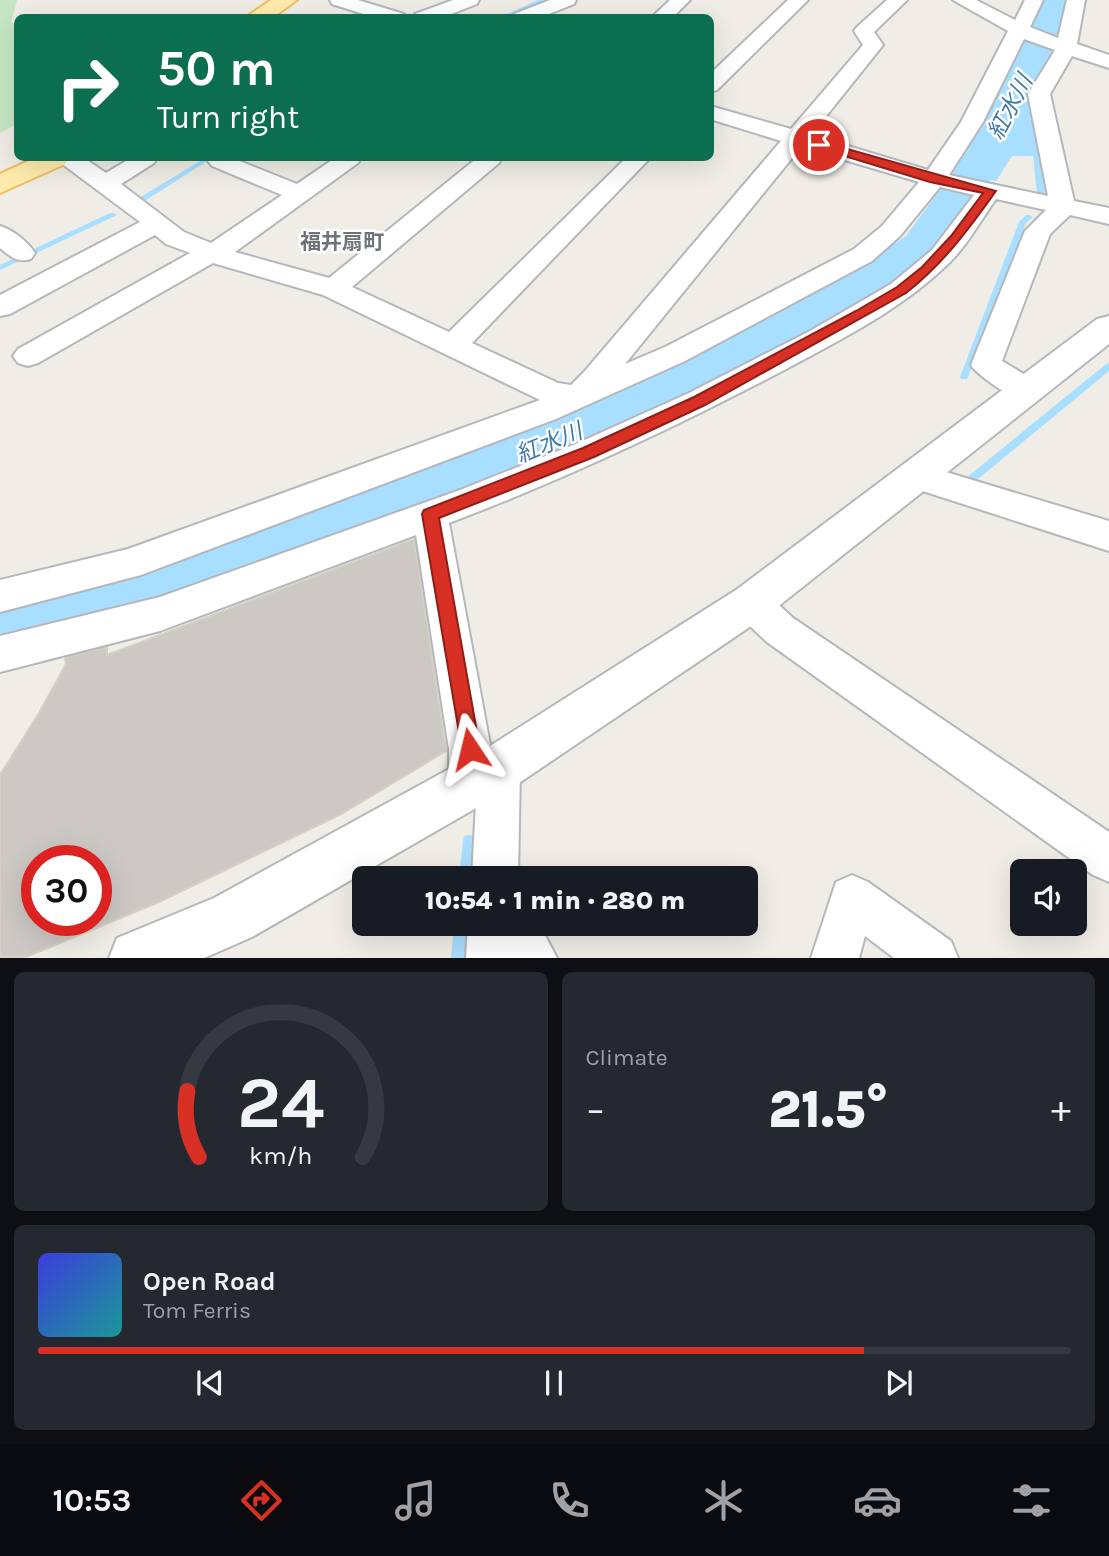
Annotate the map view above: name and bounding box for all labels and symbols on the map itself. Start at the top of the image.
water label: 紅水川 [982,68,1040,144]
pin [789,115,849,175]
district label: 福井扇町 [300,230,384,254]
water label: 紅水川 [512,416,589,468]
position arrow [433,712,507,786]
speed limit sign: 30 [21,845,112,936]

